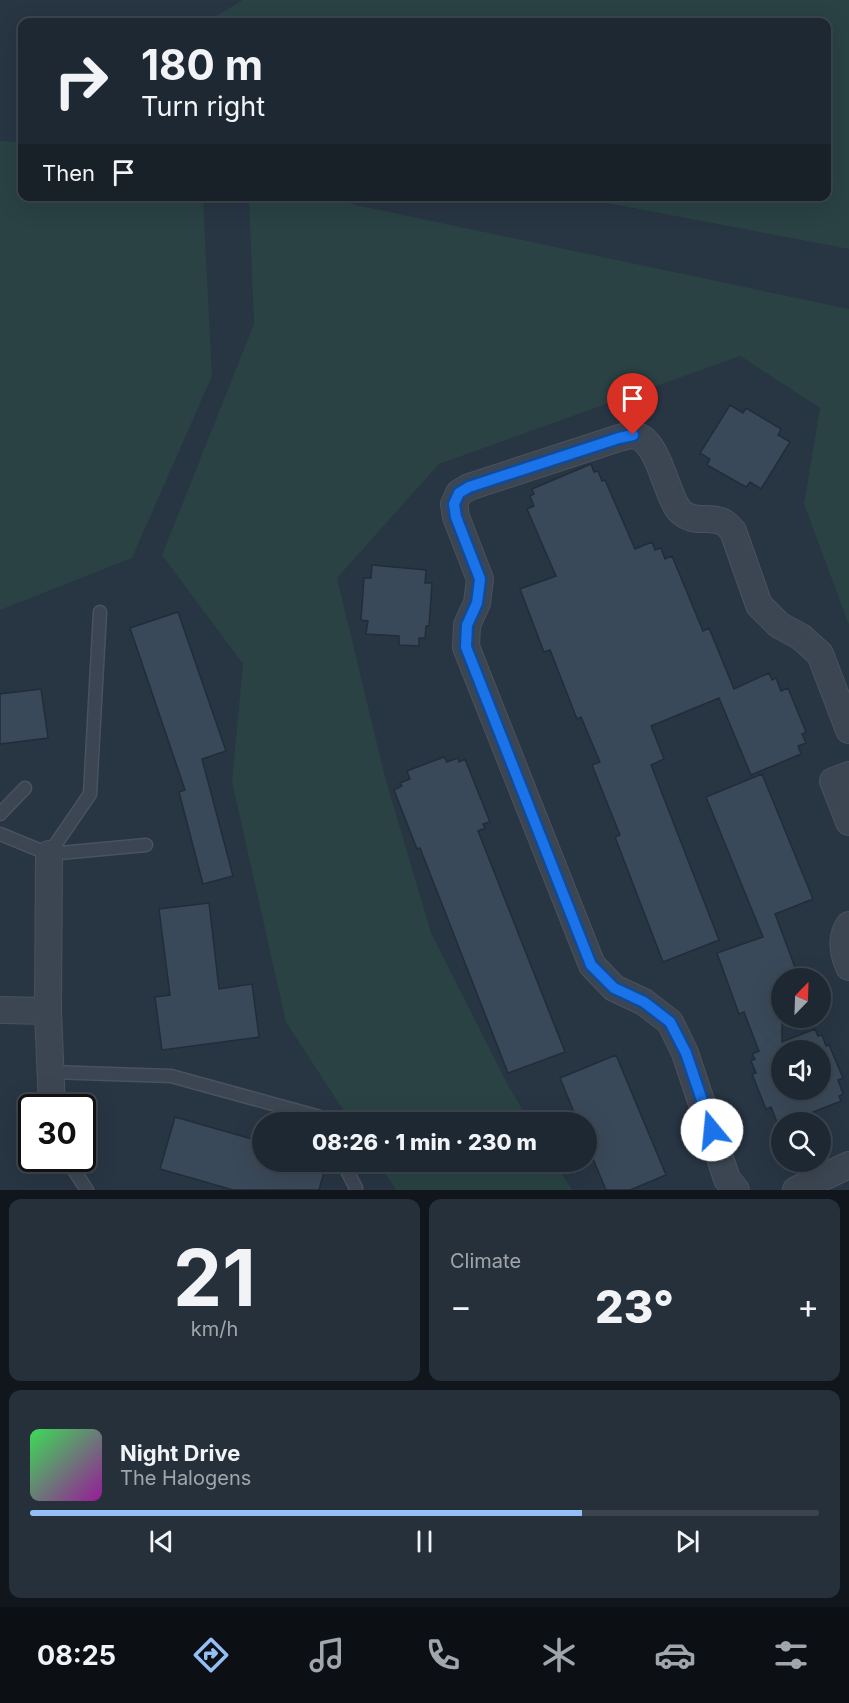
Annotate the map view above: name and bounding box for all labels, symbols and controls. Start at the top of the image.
text: 180 m [141,39,263,90]
icon: right [42,42,120,120]
text: Turn right [141,90,265,123]
icon: arrive [107,156,140,189]
text: Then [42,160,95,186]
pin [607,373,658,435]
icon: arrive [616,382,649,415]
north arrow [771,968,831,1028]
map controls [771,968,831,1172]
button: sound [771,1040,831,1100]
speed limit sign: 30 [18,1094,96,1172]
position arrow [680,1098,744,1162]
button: search [771,1112,831,1172]
text: 08:26 · 1 min · 230 m [312,1129,537,1155]
text: 21 [173,1230,256,1325]
text: Climate [450,1249,521,1273]
text: 23° [595,1279,674,1334]
text: − [450,1286,472,1326]
text: + [797,1286,819,1326]
text: km/h [191,1317,238,1341]
text: Night Drive [120,1440,240,1466]
text: The Halogens [120,1466,251,1490]
icon: previous [145,1525,178,1558]
icon: pause [408,1525,441,1558]
icon: next [671,1525,704,1558]
icon: directions [190,1634,232,1676]
icon: music [306,1634,348,1676]
icon: phone [422,1634,464,1676]
icon: climate [538,1634,580,1676]
icon: car [654,1634,696,1676]
icon: filters [770,1634,812,1676]
text: 08:25 [37,1639,116,1672]

